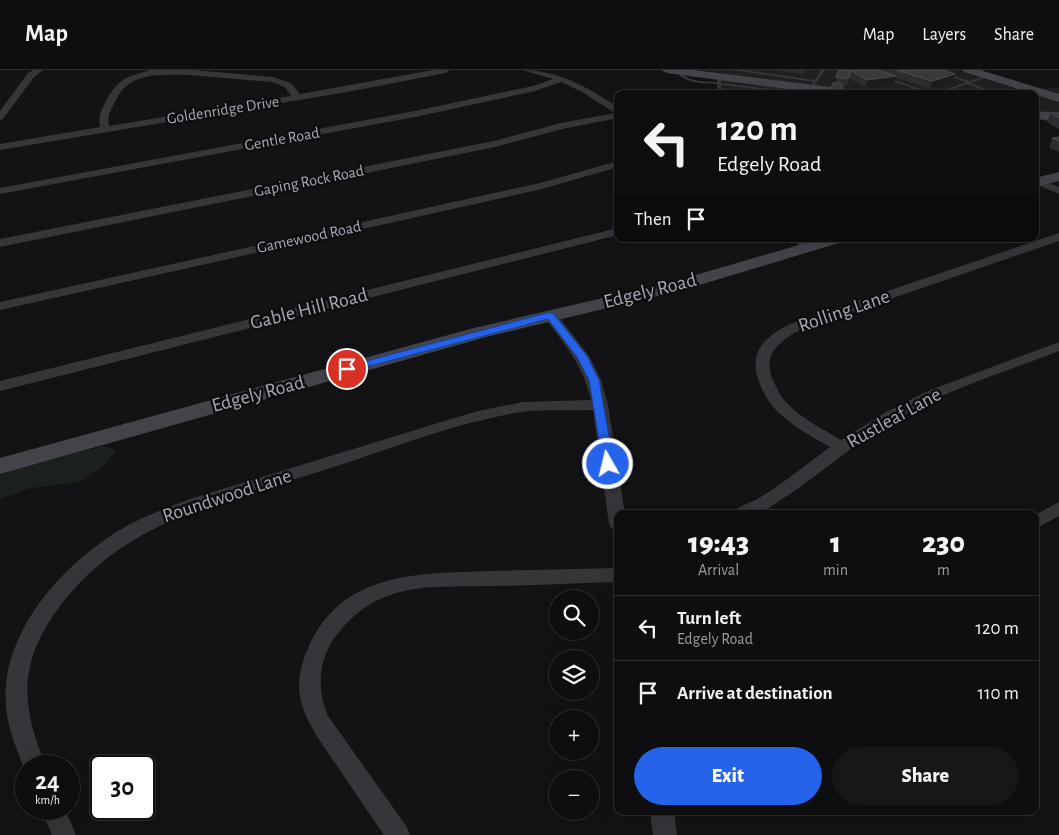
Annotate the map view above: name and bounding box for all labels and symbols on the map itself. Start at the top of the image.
street label: Goldenridge Drive [166,93,280,127]
street label: Gentle Road [243,125,321,153]
street label: Gaping Rock Road [253,162,365,200]
street label: Gamewood Road [256,218,362,256]
street label: Edgely Road [601,270,699,312]
street label: Gable Hill Road [248,285,370,333]
street label: Rolling Lane [796,286,892,336]
pin [326,348,368,390]
street label: Edgely Road [210,372,306,416]
street label: Rustleaf Lane [844,384,944,452]
position arrow [581,437,633,489]
street label: Roundwood Lane [160,466,294,526]
speed limit sign: 30 [90,755,155,820]

